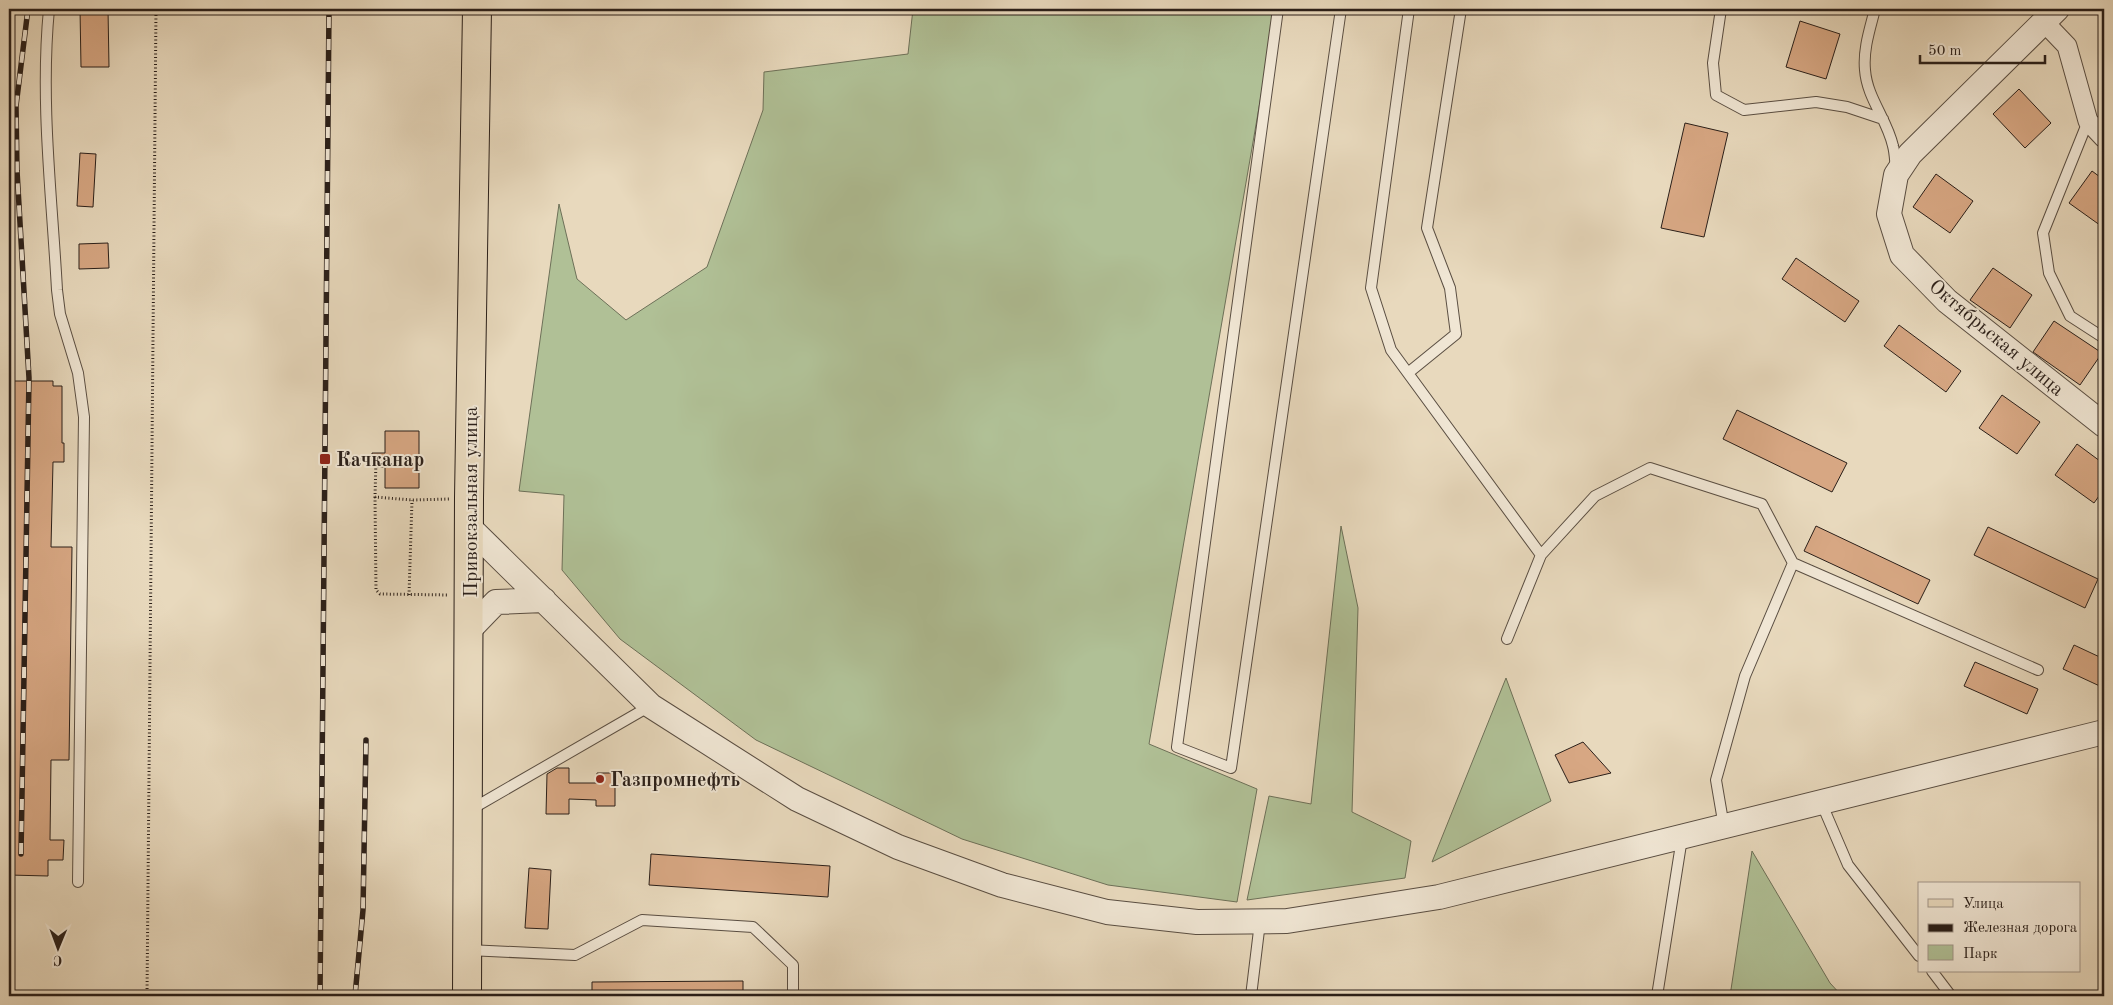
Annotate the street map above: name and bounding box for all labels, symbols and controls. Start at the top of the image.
scale bar [1920,32,2046,64]
text: 50 m [1928,44,1962,59]
street label: Октябрьская улица [1924,276,2067,401]
street label: Привокзальная улица [462,406,482,598]
place label: Качканар [336,451,424,471]
marker: Качканар [318,452,332,466]
place label: Газпромнефть [610,771,740,791]
marker: Газпромнефть [594,773,606,785]
legend [1918,882,2080,972]
text: Улица [1963,897,2004,912]
text: Железная дорога [1963,921,2078,936]
north arrow [32,922,82,972]
text: Парк [1963,947,1998,962]
text: С [53,953,63,967]

